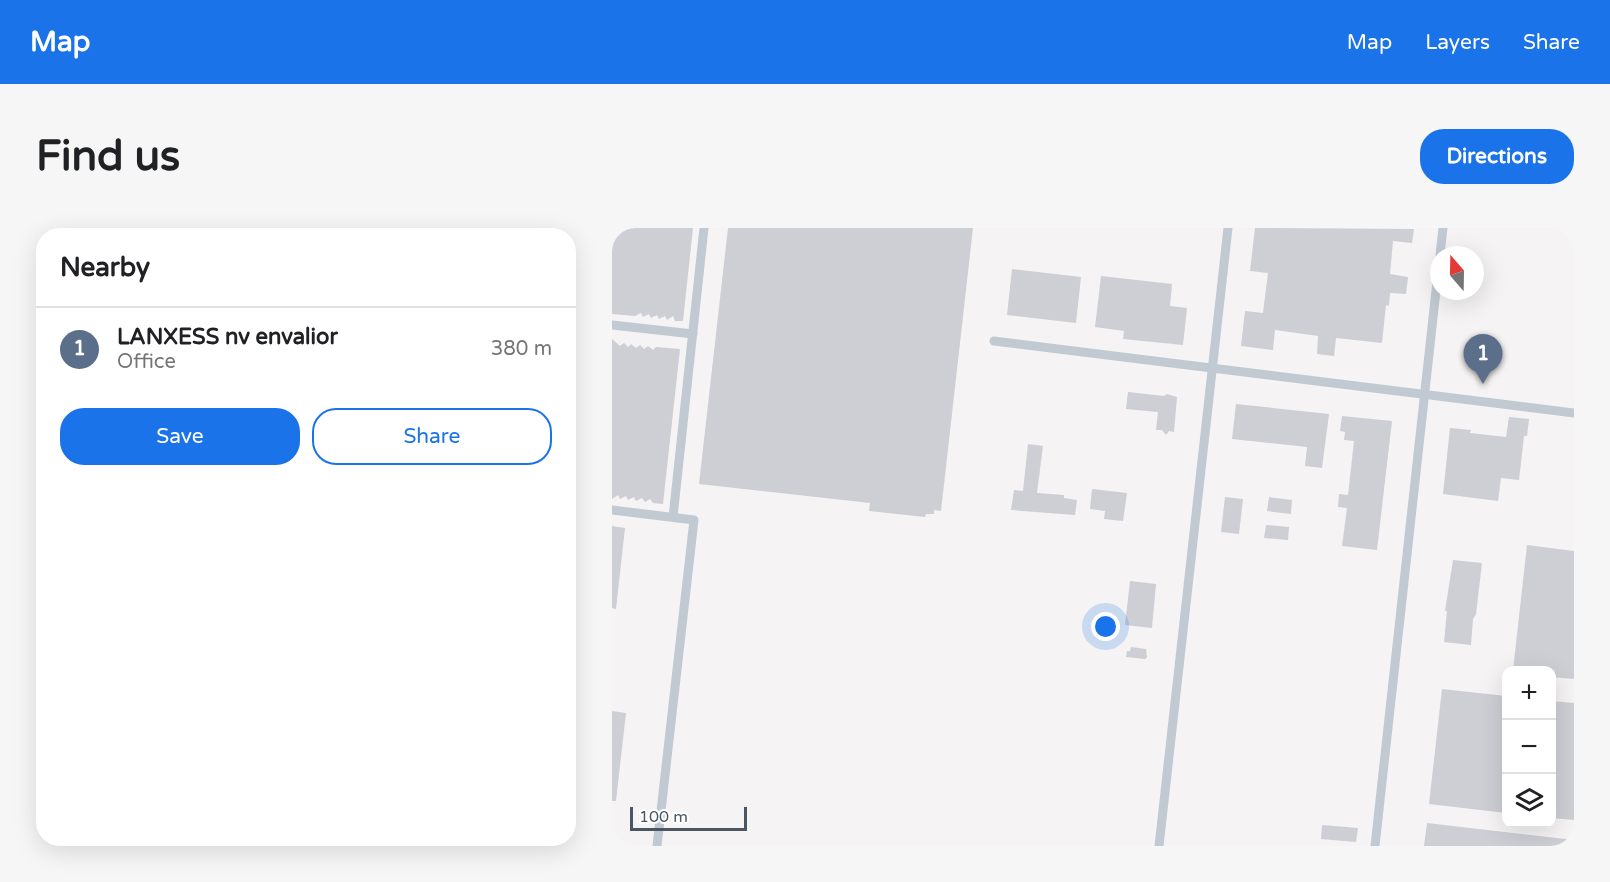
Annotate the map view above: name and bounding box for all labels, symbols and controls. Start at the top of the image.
text: Map [30,25,90,59]
text: Map [1347,30,1392,55]
text: Layers [1425,30,1490,55]
text: Share [1523,30,1580,55]
button: Directions [1420,129,1574,184]
text: Find us [36,131,180,182]
north arrow [1430,246,1484,300]
text: Nearby [60,252,150,283]
text: LANXESS nv envalior [117,324,338,350]
pin: 1 [1464,334,1502,384]
text: 1 [73,337,86,361]
text: 380 m [491,337,552,361]
text: Office [117,350,176,374]
button: Save [60,408,300,465]
button: Share [312,408,552,465]
your location [1091,612,1120,641]
map controls [1502,666,1556,828]
button: + [1502,666,1556,720]
button: − [1502,720,1556,774]
button: layers [1502,774,1556,828]
scale bar [630,804,747,832]
text: 100 m [639,807,688,827]

